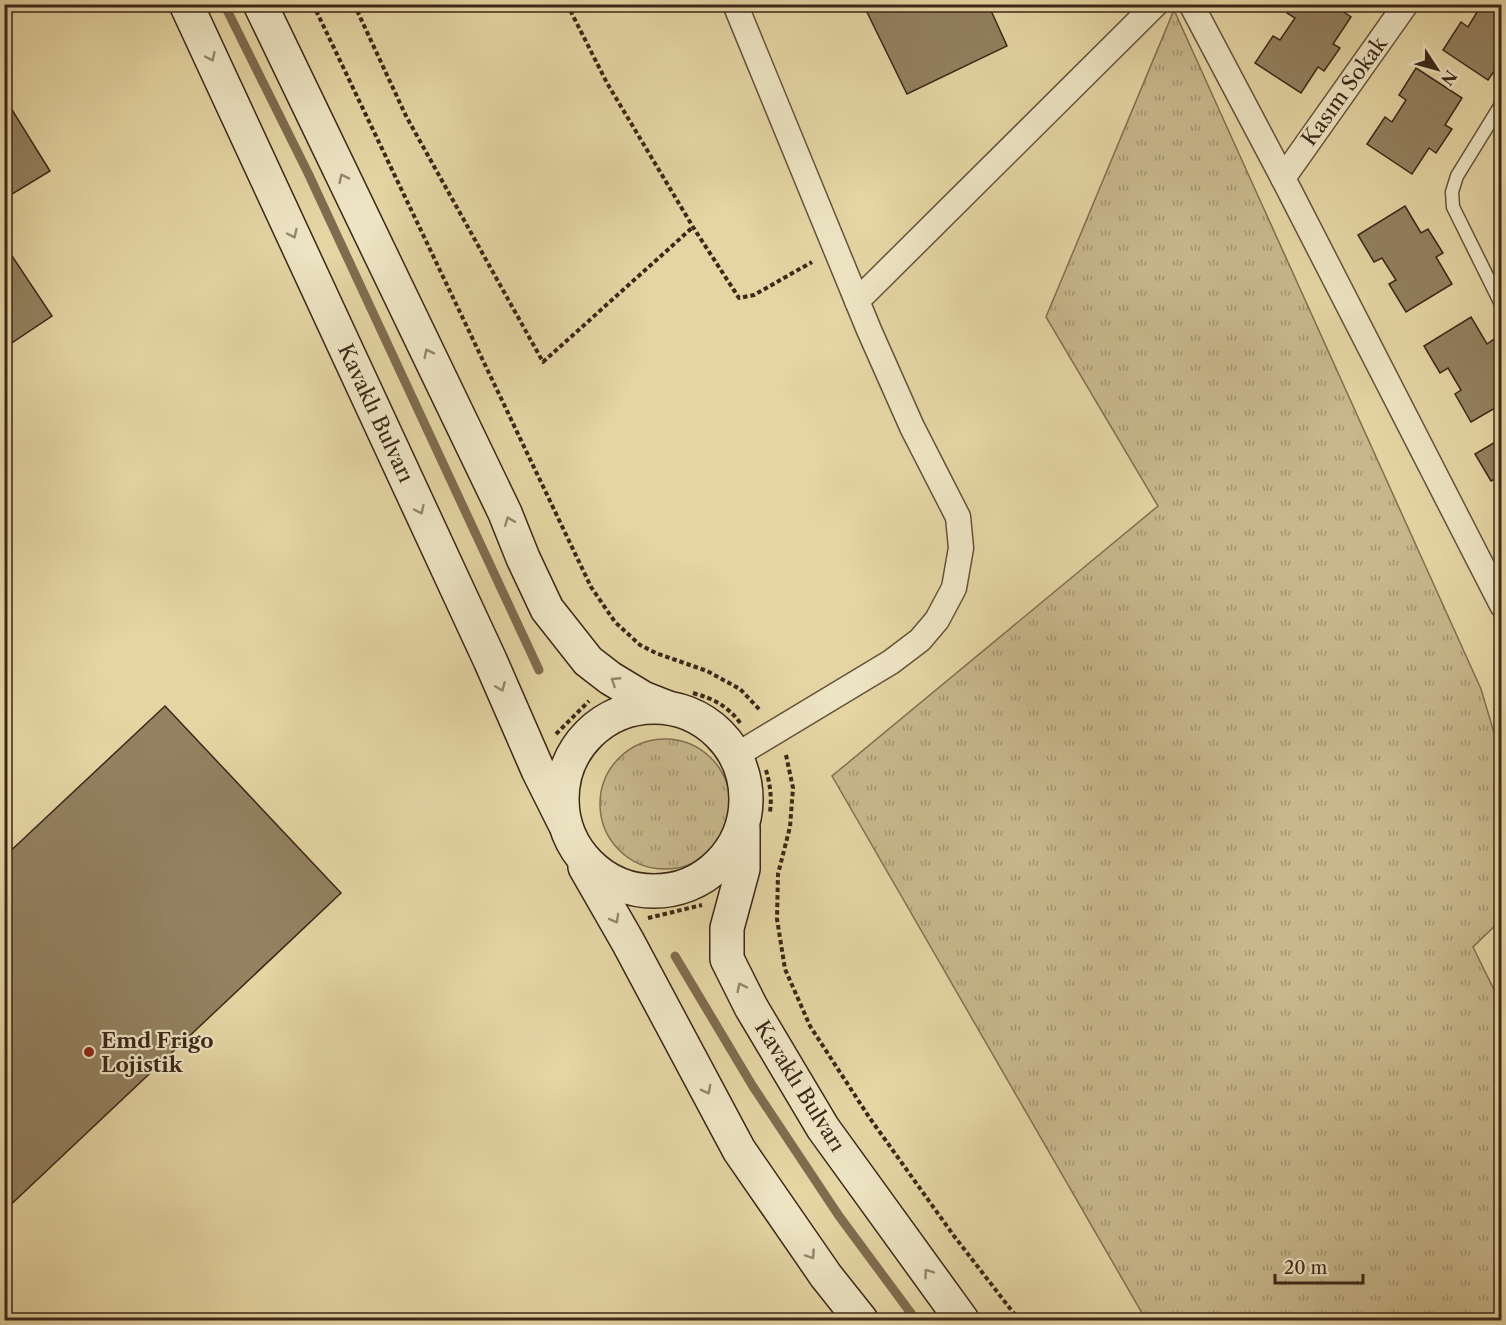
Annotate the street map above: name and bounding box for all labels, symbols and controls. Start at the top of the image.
street label: Kasım Sokak [1296,31,1392,150]
north arrow [1407,39,1467,99]
one-way arrow [203,51,215,62]
text: N [1437,66,1461,89]
one-way arrow [339,173,350,184]
one-way arrow [286,228,298,239]
street label: Kavaklı Bulvarı [333,340,419,486]
one-way arrow [423,349,435,360]
one-way arrow [413,503,425,514]
one-way arrow [503,517,516,527]
one-way arrow [610,677,621,688]
one-way arrow [494,681,506,692]
one-way arrow [607,913,619,923]
one-way arrow [737,982,749,993]
street label: Kavaklı Bulvarı [750,1016,850,1156]
place label: Emd Frigo Lojistik [101,1028,214,1077]
marker: Emd Frigo Lojistik [82,1045,96,1059]
one-way arrow [700,1084,711,1095]
scale bar [1275,1247,1364,1285]
one-way arrow [804,1248,815,1259]
text: 20 m [1284,1257,1328,1279]
one-way arrow [924,1269,935,1280]

